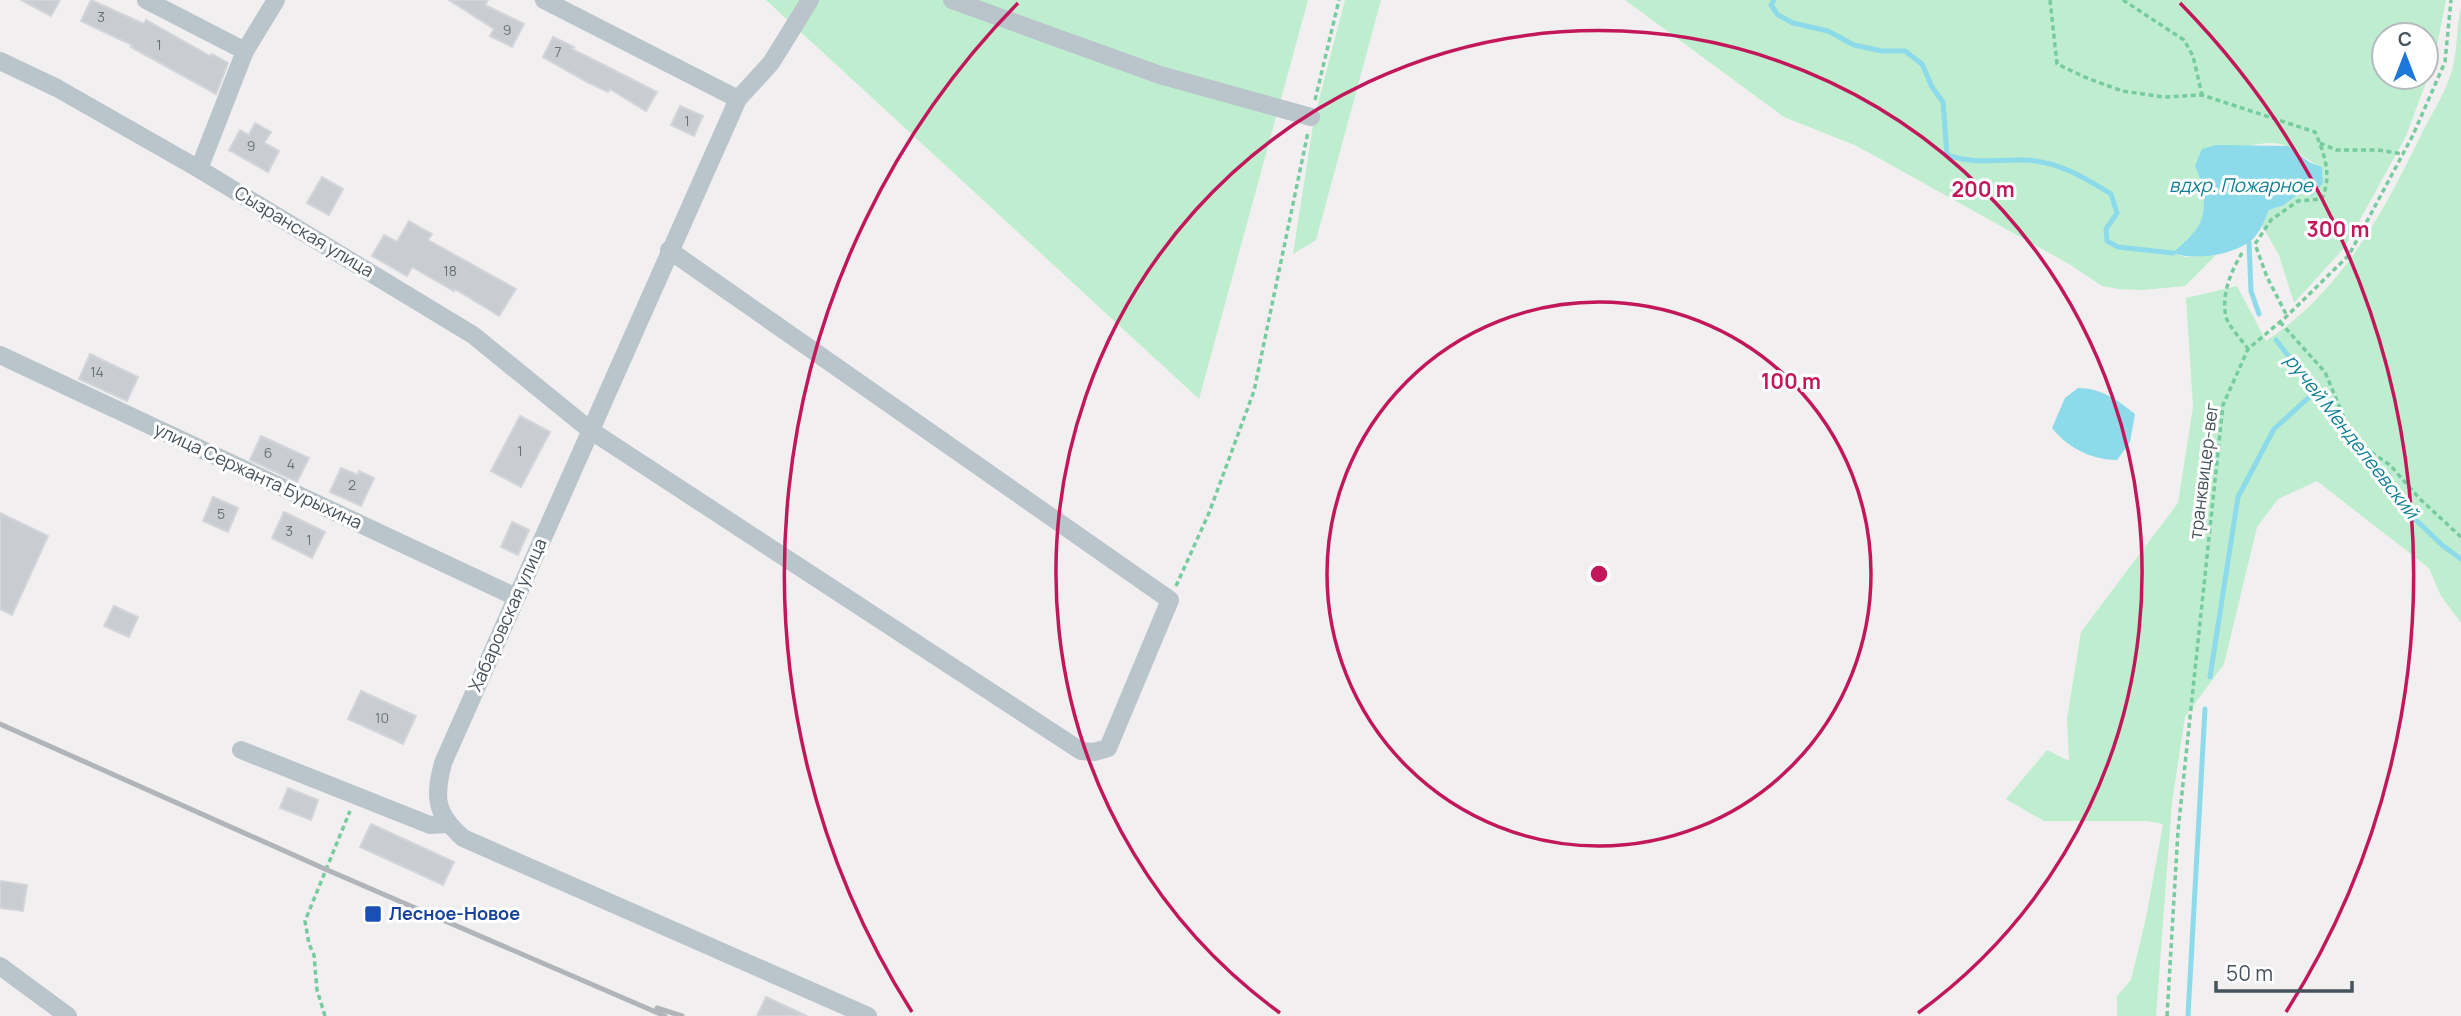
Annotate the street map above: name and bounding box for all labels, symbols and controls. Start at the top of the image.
house number: 3 [97,7,105,26]
house number: 9 [503,20,511,39]
north arrow [2370,21,2440,91]
text: С [2398,26,2412,52]
house number: 1 [156,35,162,54]
house number: 7 [554,42,562,61]
house number: 1 [684,111,690,130]
house number: 9 [247,136,255,155]
water label: вдхр. Пожарное [2169,172,2315,198]
text: 200 m [1951,175,2015,203]
street label: Сызранская улица [230,180,379,282]
text: 300 m [2307,215,2369,243]
house number: 18 [443,261,457,280]
water label: ручей Менделеевский [2279,348,2426,526]
house number: 14 [90,362,104,381]
text: 100 m [1761,367,1821,395]
street label: транквицер-вег [2183,401,2223,541]
street label: улица Сержанта Бурыхина [151,416,366,534]
house number: 1 [517,441,523,460]
house number: 6 [264,443,272,462]
house number: 4 [287,454,295,473]
house number: 2 [348,475,356,494]
house number: 5 [217,504,225,523]
house number: 3 [285,521,293,540]
house number: 1 [306,530,312,549]
street label: Хабаровская улица [462,534,552,695]
centre of rings [1587,562,1611,586]
house number: 10 [375,708,389,727]
place label: Лесное-Новое [389,901,520,925]
marker: Лесное-Новое [363,904,383,924]
scale bar [2216,950,2352,994]
text: 50 m [2226,959,2273,987]

